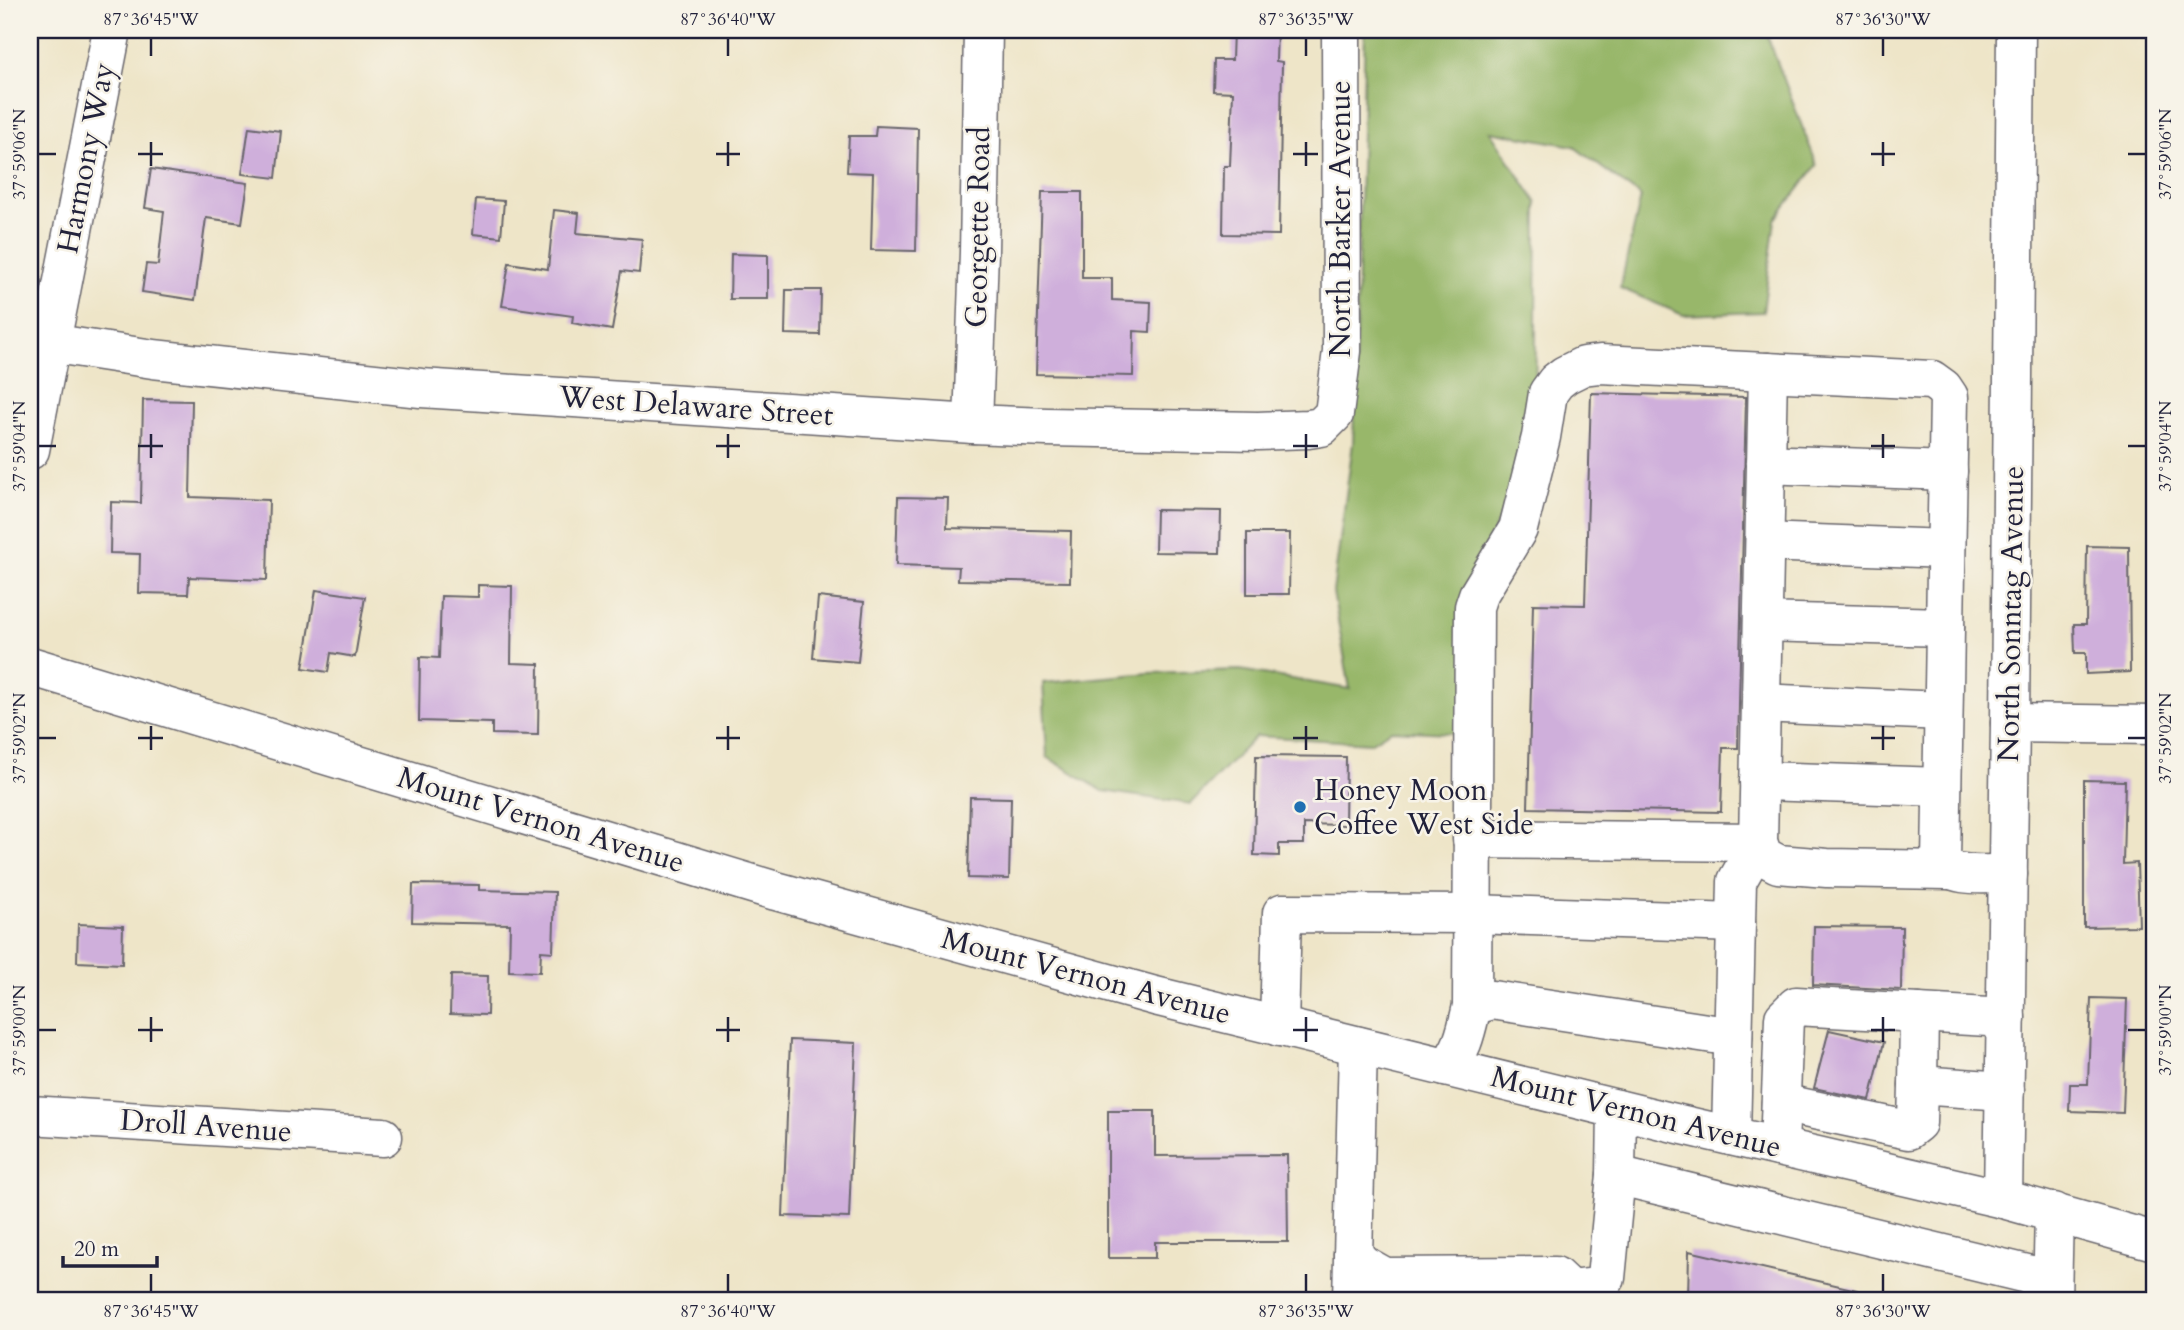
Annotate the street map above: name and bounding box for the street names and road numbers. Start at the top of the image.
street label: Harmony Way [47,59,125,257]
street label: North Barker Avenue [1320,80,1361,358]
street label: Georgette Road [956,126,1000,328]
street label: West Delaware Street [557,376,835,436]
street label: North Sonntag Avenue [1988,465,2034,763]
street label: Mount Vernon Avenue [393,757,689,883]
street label: Mount Vernon Avenue [937,918,1235,1034]
street label: Mount Vernon Avenue [1487,1056,1785,1168]
street label: Droll Avenue [119,1100,293,1152]

